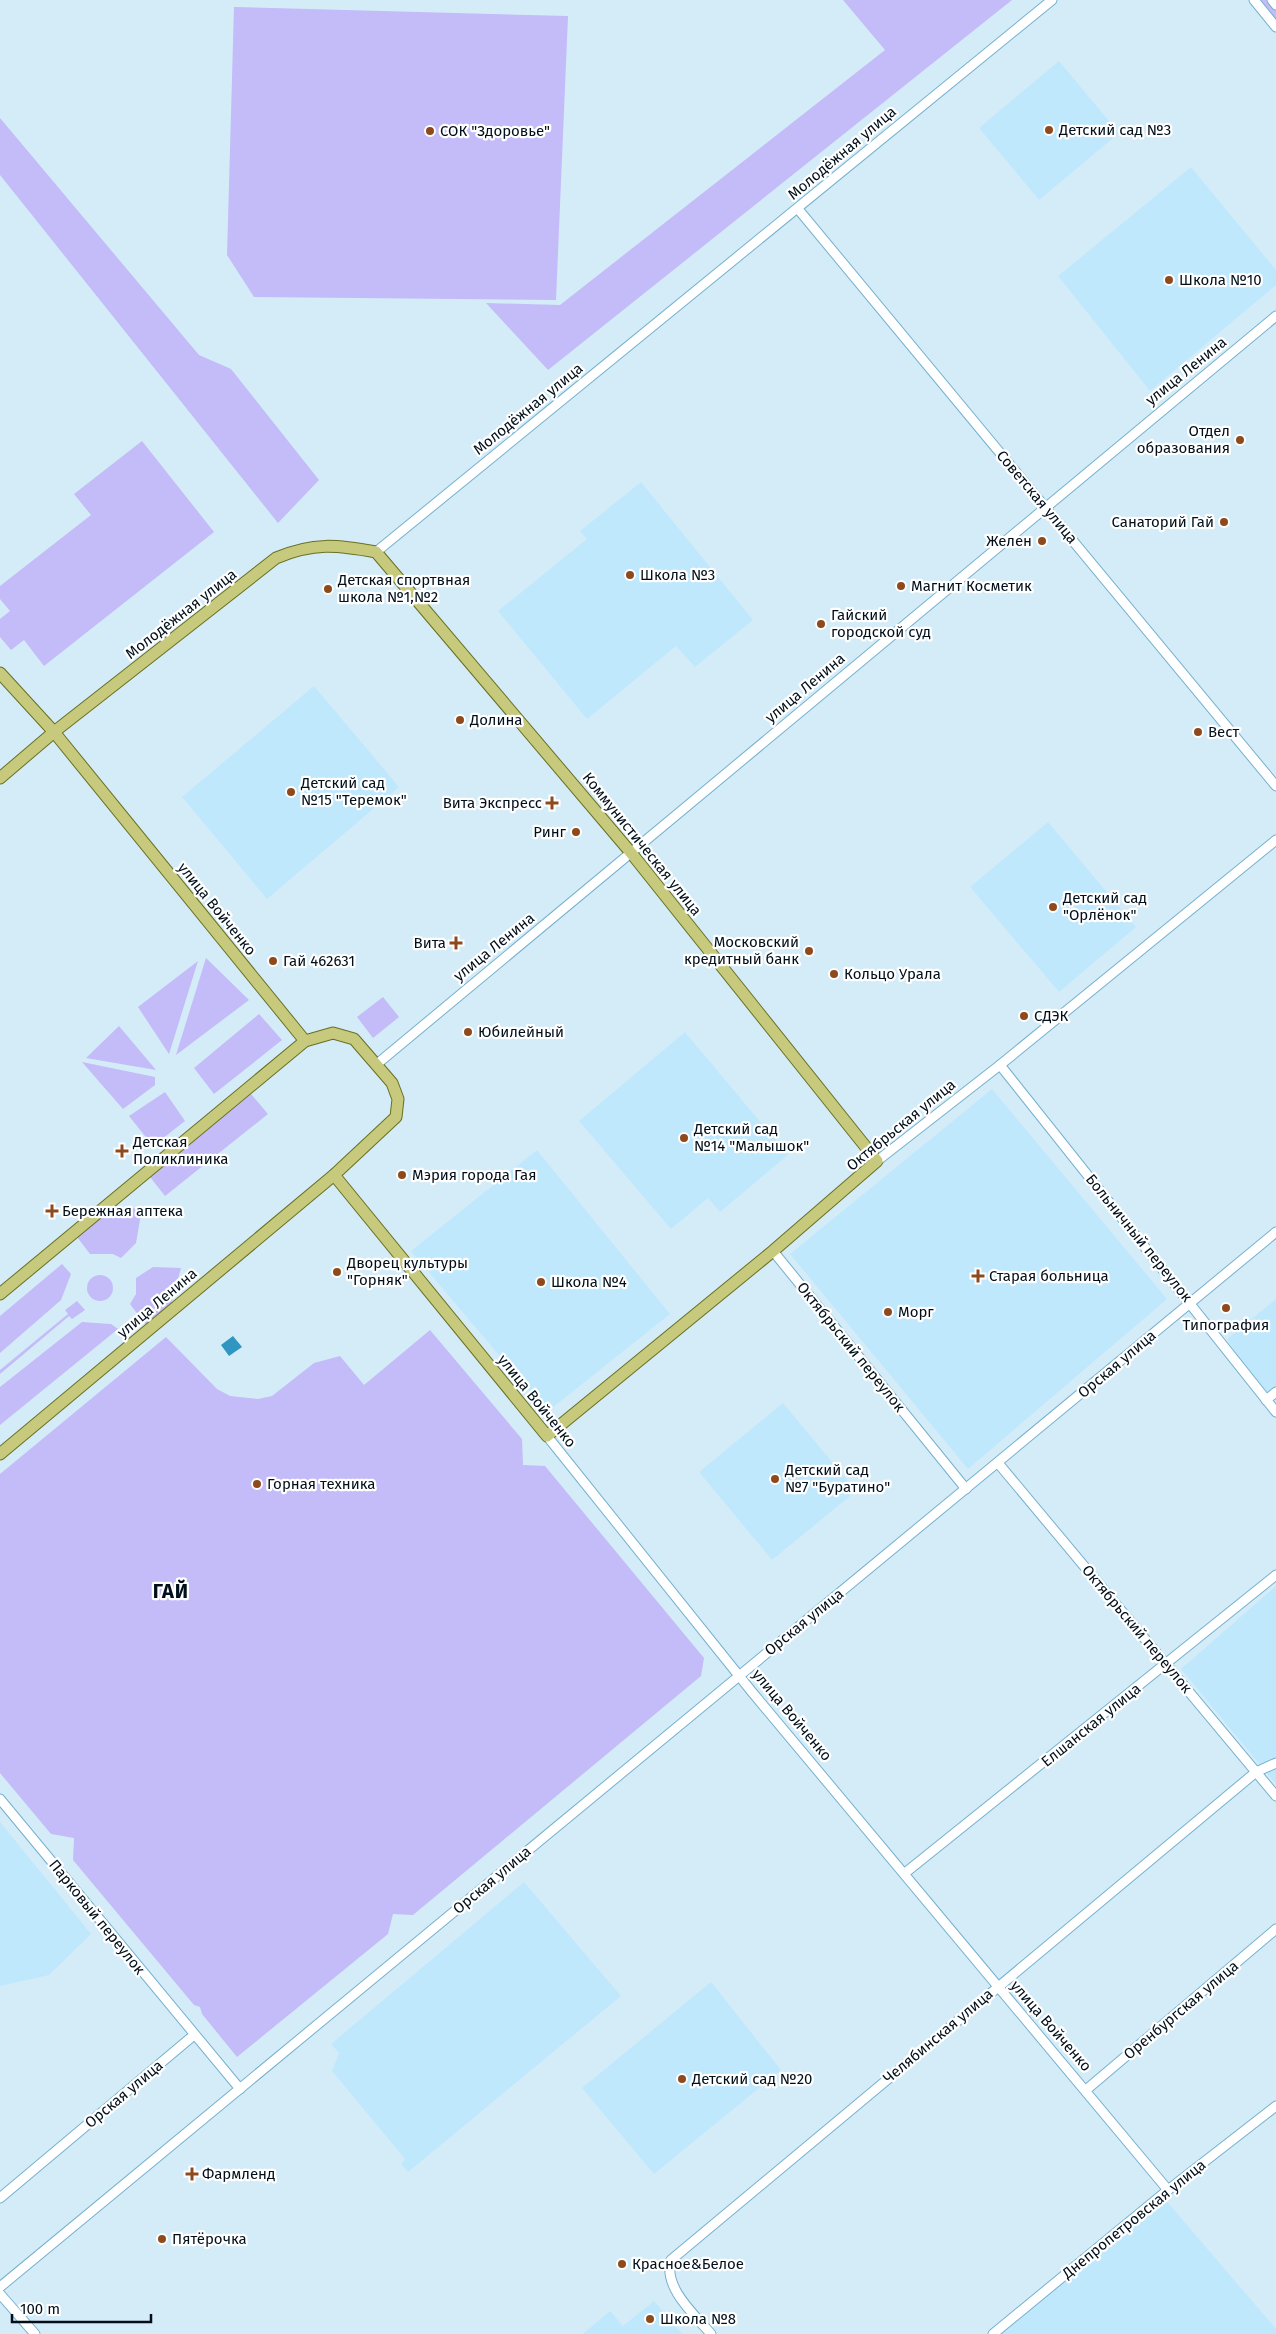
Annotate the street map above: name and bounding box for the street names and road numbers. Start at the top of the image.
street label: Молодёжная улица [784,102,900,204]
street label: улица Ленина [1142,333,1230,409]
street label: Молодёжная улица [470,359,586,459]
street label: Советская улица [993,447,1081,547]
street label: Молодёжная улица [122,565,240,663]
street label: улица Ленина [761,649,849,727]
street label: Коммунистическая улица [579,769,705,919]
street label: улица Войченко [174,859,260,959]
street label: улица Ленина [450,909,538,985]
street label: Октябрьская улица [843,1075,959,1175]
street label: Больничный переулок [1082,1170,1196,1306]
street label: улица Ленина [113,1264,201,1342]
street label: Октябрьский переулок [793,1279,909,1416]
street label: Орская улица [1074,1326,1160,1402]
street label: улица Войченко [494,1351,580,1451]
street label: Октябрьский переулок [1078,1561,1196,1697]
street label: Орская улица [761,1585,847,1659]
street label: улица Войченко [748,1665,836,1765]
street label: Елшанская улица [1038,1679,1144,1771]
street label: Орская улица [449,1842,535,1918]
street label: Парковый переулок [45,1856,149,1978]
street label: Оренбургская улица [1120,1957,1242,2063]
street label: улица Войченко [1007,1977,1095,2075]
street label: Челябинская улица [880,1985,996,2087]
street label: Орская улица [81,2056,167,2132]
street label: Днепропетровская улица [1058,2156,1209,2283]

